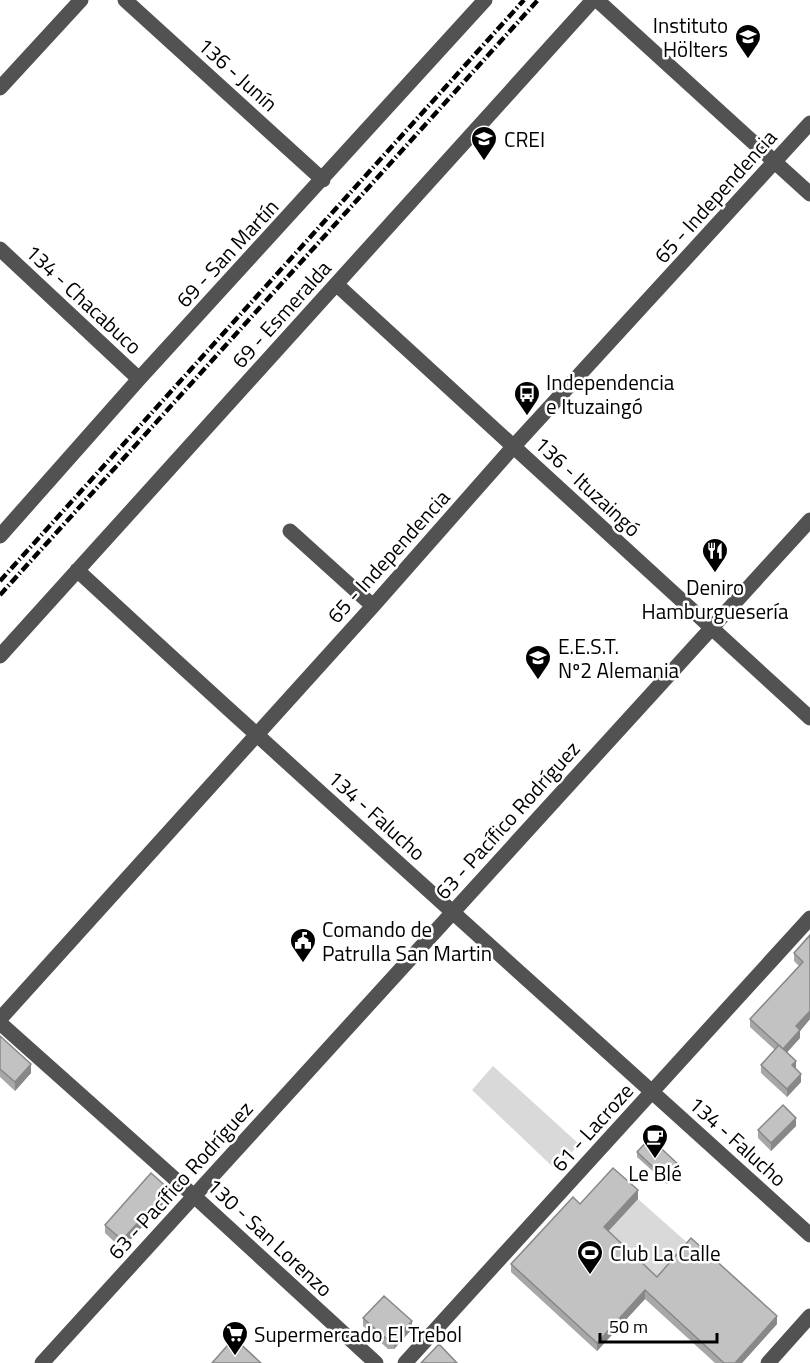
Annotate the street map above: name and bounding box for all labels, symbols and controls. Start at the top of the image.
place label: Instituto Hölters [653,9,728,65]
school or university icon: Instituto Hölters [733,22,763,60]
street label: 136 - Junín [191,29,285,119]
street label: 65 - Independencia [646,122,784,270]
place label: CREI [504,123,545,155]
school or university icon: CREI [469,124,499,162]
street label: 69 - San Martín [168,191,286,315]
street label: 134 - Chacabuco [19,237,149,361]
street label: 69 - Esmeralda [224,252,339,375]
place label: Independencia e Ituzaingó [546,366,675,422]
bus stop icon: Independencia e Ituzaingó [512,379,542,417]
street label: 136 - Ituzaingó [528,428,648,544]
street label: 65 - Independencia [319,482,457,630]
restaurant icon: Deniro Hamburguesería [700,536,730,574]
place label: Deniro Hamburguesería [642,571,789,627]
place label: E.E.S.T. Nº2 Alemania [558,630,679,686]
school or university icon: E.E.S.T. Nº2 Alemania [523,643,553,681]
street label: 63 - Pacífico Rodríguez [427,734,587,906]
street label: 134 - Falucho [321,762,433,868]
place label: Comando de Patrulla San Martin [322,913,492,969]
public building icon: Comando de Patrulla San Martin [288,926,318,964]
street label: 61 - Lacroze [543,1075,641,1179]
street label: 134 - Falucho [682,1088,794,1194]
street label: 63 - Pacífico Rodríguez [100,1094,260,1266]
cafe icon: Le Blé [640,1122,670,1160]
place label: Le Blé [628,1157,682,1189]
street label: 130 - San Lorenzo [200,1170,340,1304]
place label: Club La Calle [610,1237,721,1269]
sports icon: Club La Calle [575,1238,605,1276]
scale bar [600,1306,717,1344]
text: 50 m [609,1313,648,1340]
place label: Supermercado El Trebol [254,1318,462,1350]
supermarket icon: Supermercado El Trebol [220,1319,250,1357]

